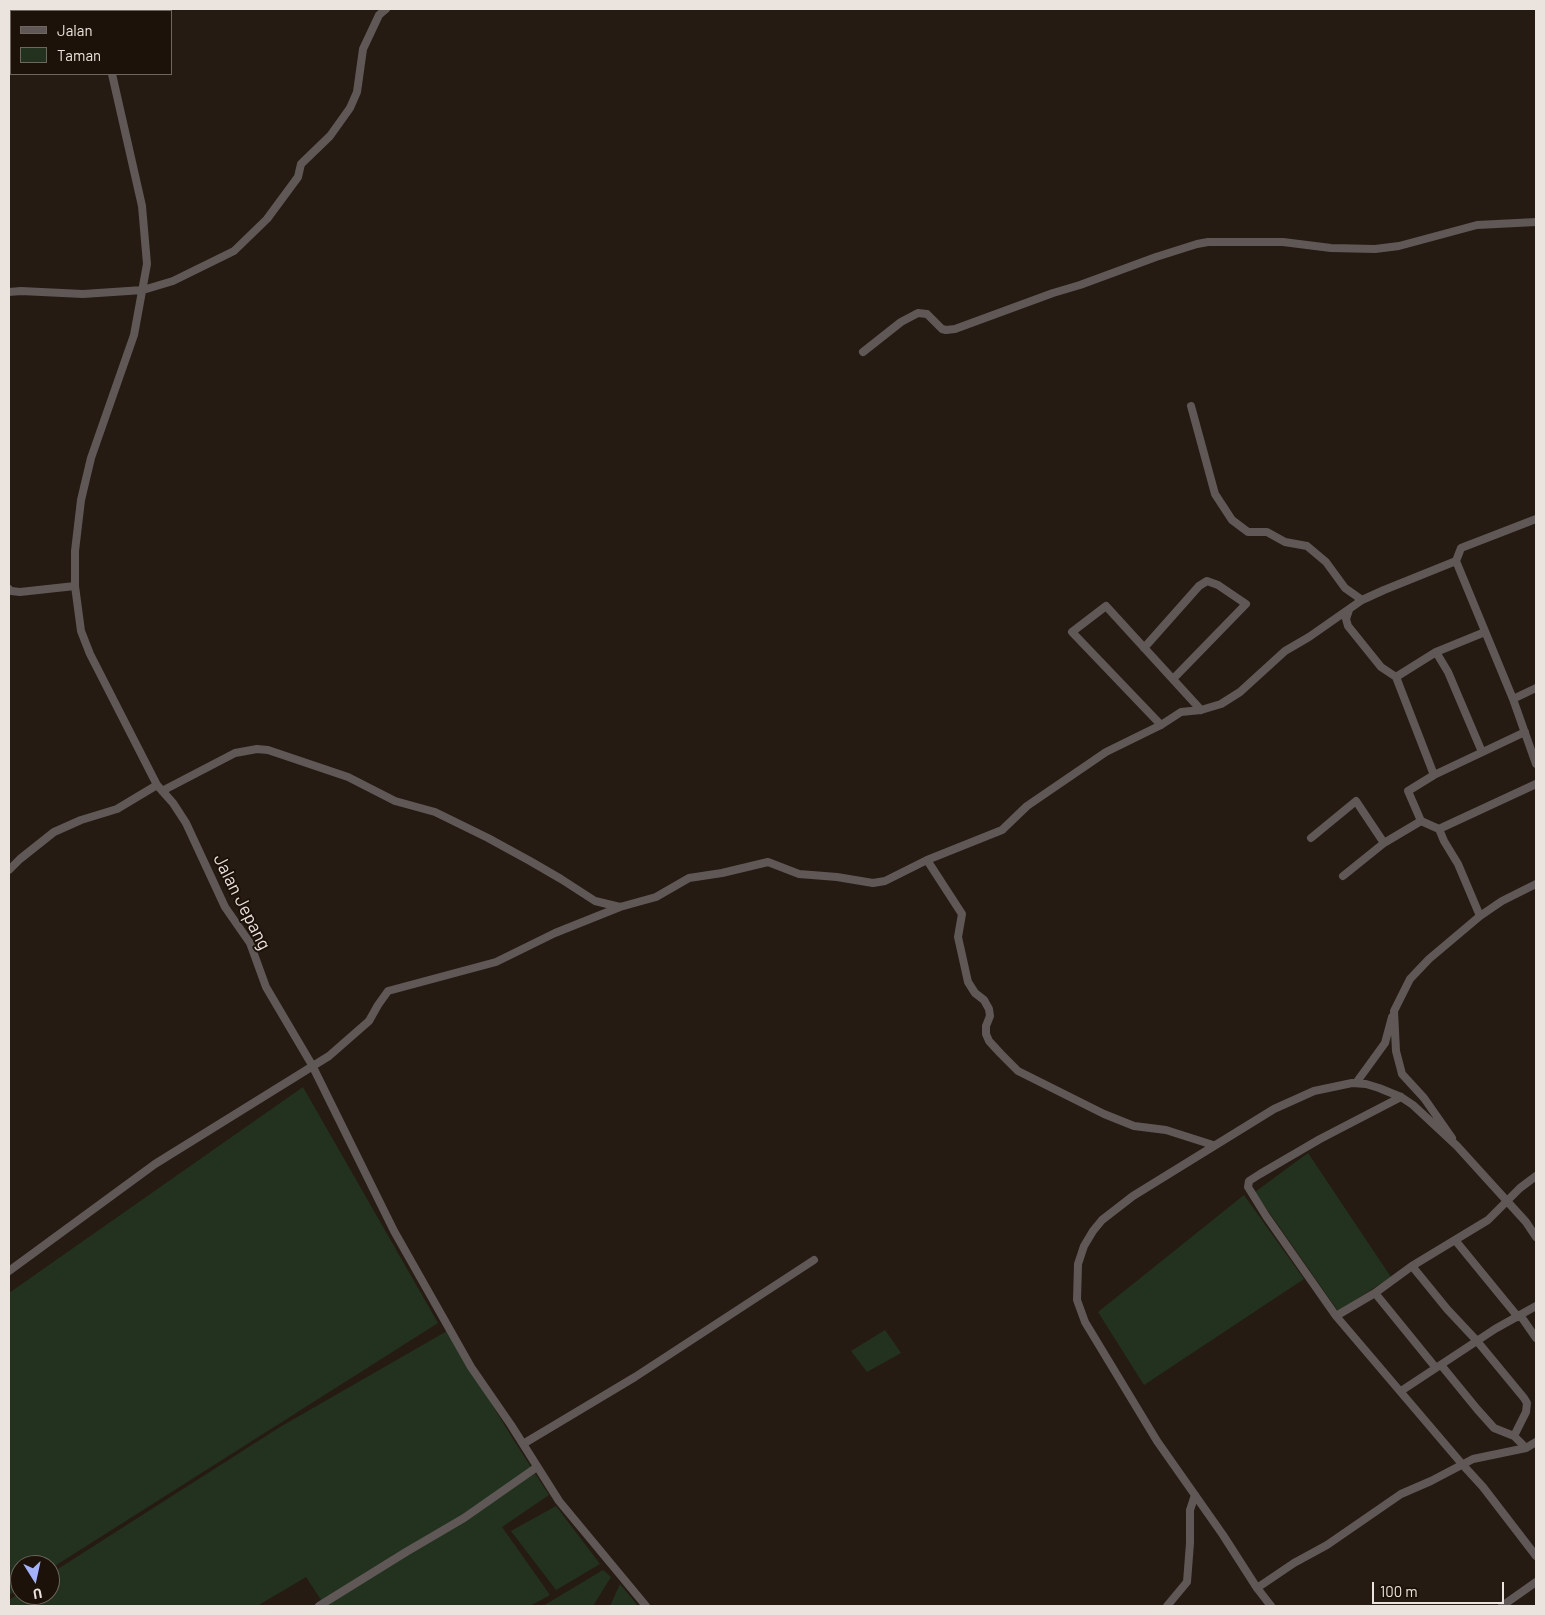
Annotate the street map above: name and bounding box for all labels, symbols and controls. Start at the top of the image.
legend [10,10,172,75]
text: Jalan [57,21,93,39]
text: Taman [57,46,101,64]
street label: Jalan Jepang [209,850,275,954]
north arrow [10,1555,60,1605]
scale bar [1375,1572,1508,1604]
text: 100 m [1380,1582,1418,1600]
text: U [32,1585,43,1603]

